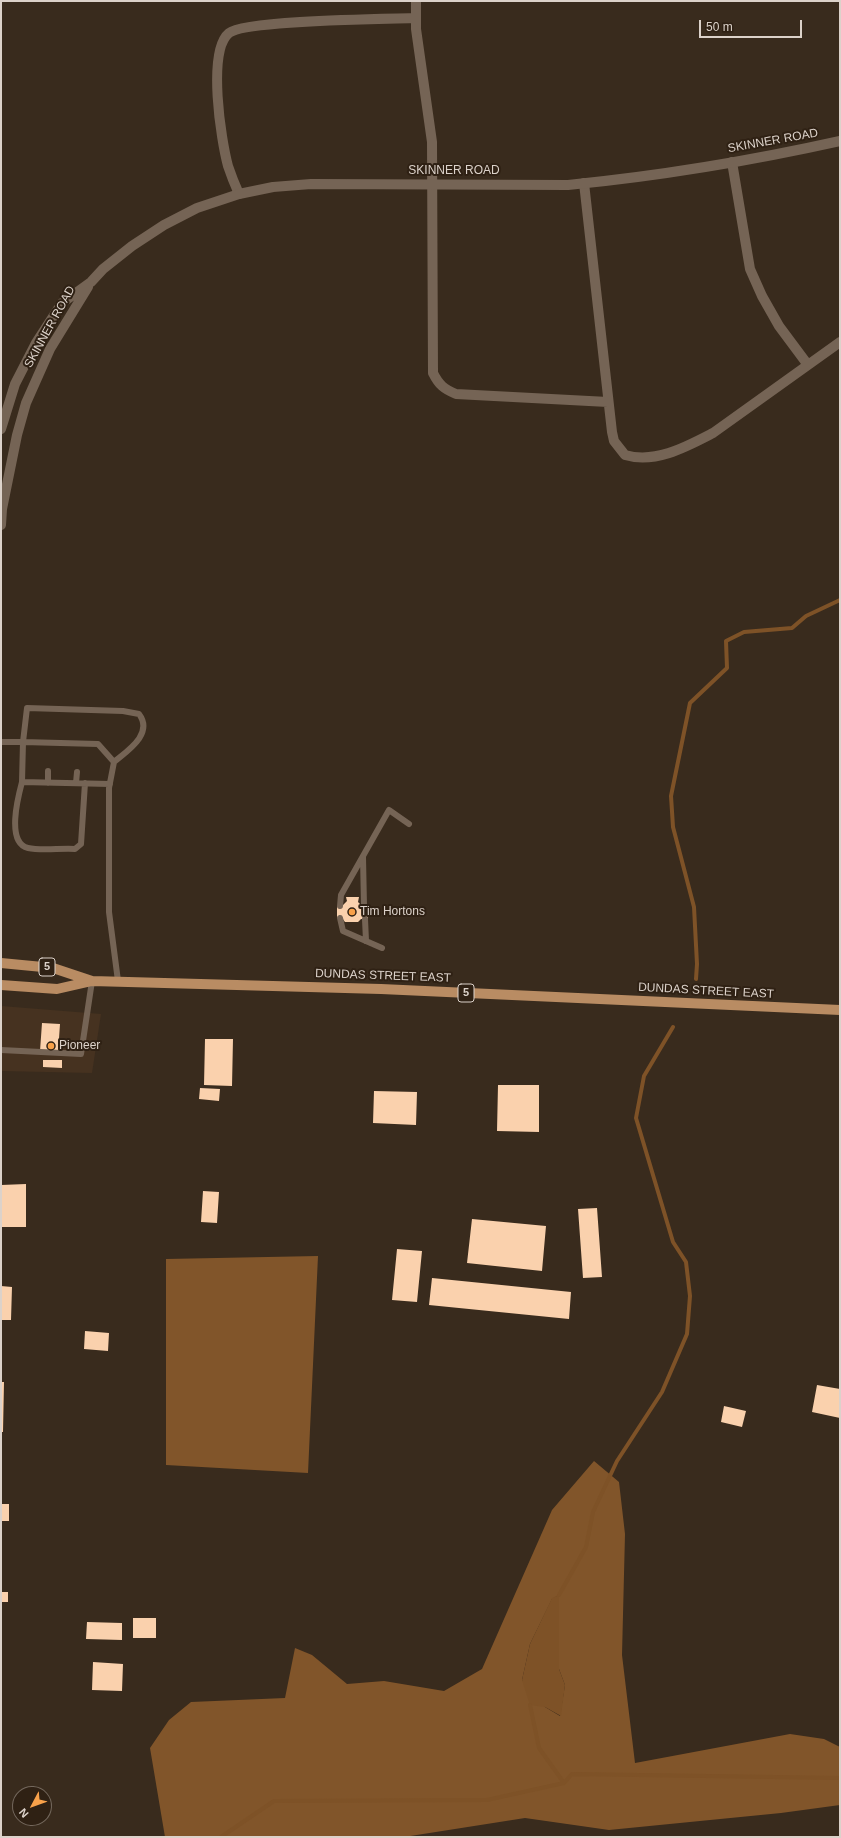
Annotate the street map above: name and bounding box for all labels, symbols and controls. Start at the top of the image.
scale bar [701,12,804,38]
text: 50 m [706,20,733,34]
street label: SKINNER ROAD [727,126,819,156]
street label: SKINNER ROAD [408,164,500,178]
street label: SKINNER ROAD [22,284,78,370]
place label: Tim Hortons [360,905,425,919]
marker: Tim Hortons [347,907,357,917]
road number: 5 [39,958,55,976]
street label: DUNDAS STREET EAST [315,966,451,986]
street label: DUNDAS STREET EAST [638,980,774,1002]
road number: 5 [458,984,474,1002]
place label: Pioneer [59,1039,100,1053]
marker: Pioneer [46,1041,56,1051]
north arrow [12,1786,52,1826]
text: N [17,1806,31,1820]

